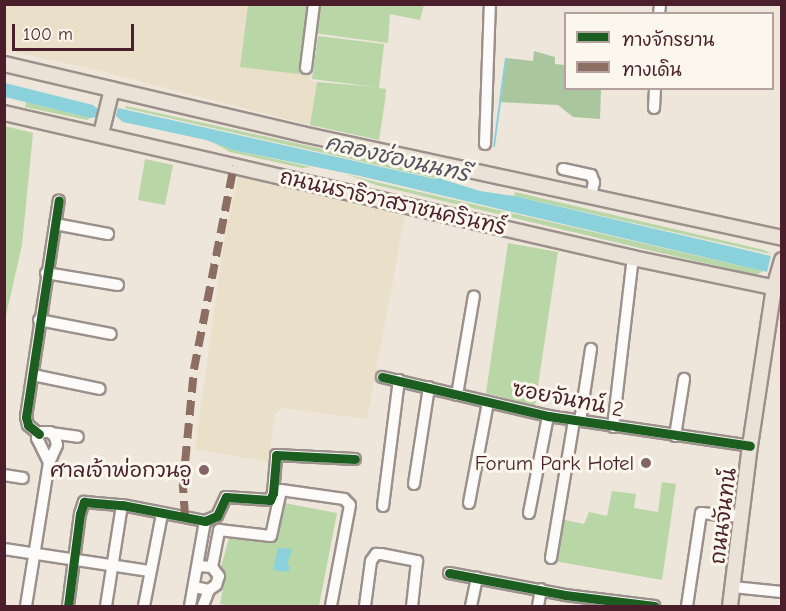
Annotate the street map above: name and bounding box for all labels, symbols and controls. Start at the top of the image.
scale bar [15,12,136,50]
legend [564,12,774,90]
text: 100 m [23,24,73,45]
text: ทางจักรยาน [622,30,714,51]
text: ทางเดิน [622,60,682,81]
water label: คลองช่องนนทรี [323,130,471,188]
street label: ถนนนราธิวาสราชนครินทร์ [277,164,509,240]
street label: ซอยจันทน์ 2 [510,376,626,422]
place label: Forum Park Hotel [475,450,634,476]
marker: Forum Park Hotel [639,456,653,470]
place label: ศาลเจ้าพ่อกวนอู [50,457,192,483]
marker: ศาลเจ้าพ่อกวนอู [197,463,211,477]
street label: ถนนจันทน์ [705,466,741,566]

